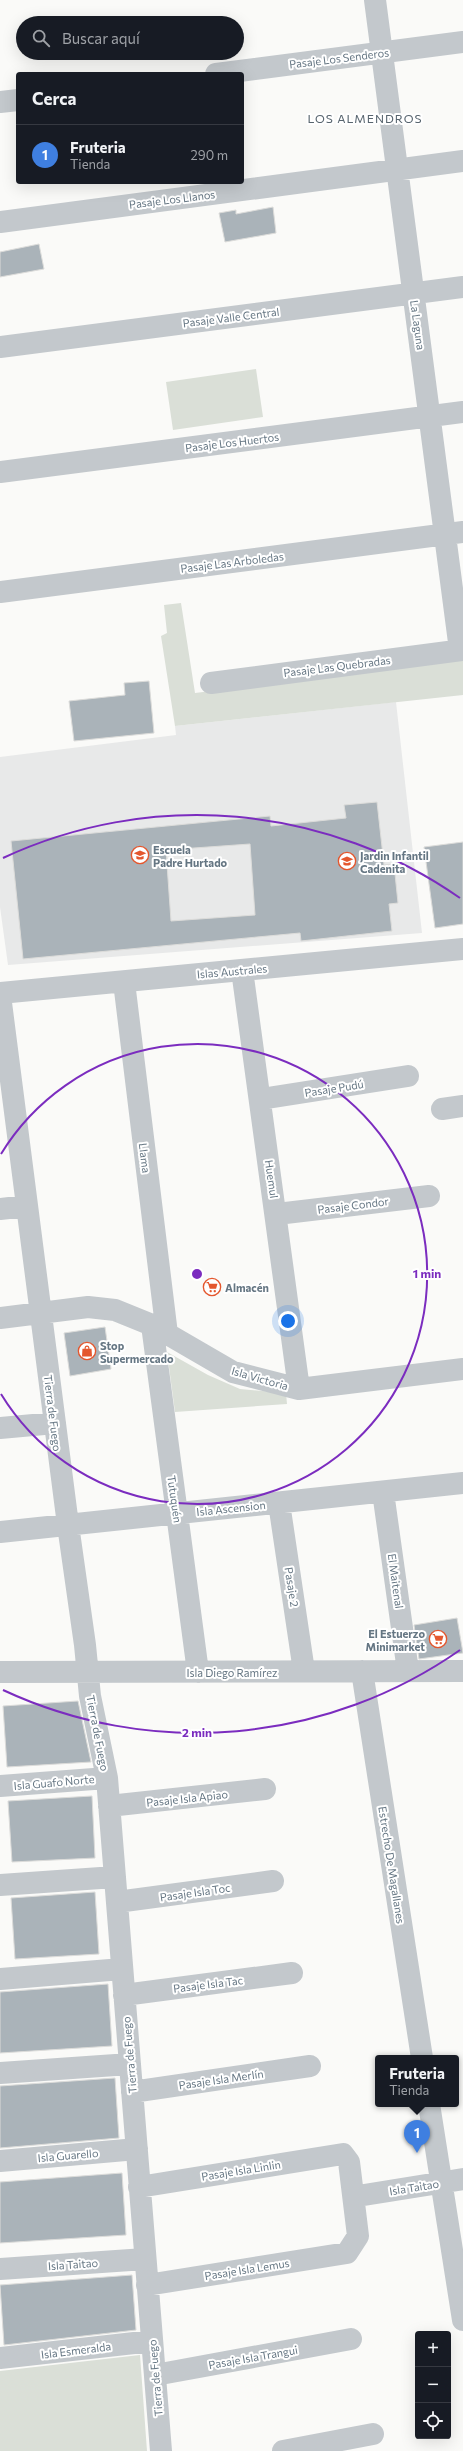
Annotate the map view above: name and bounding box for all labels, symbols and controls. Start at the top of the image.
search box [16,16,244,60]
icon: search [30,27,52,49]
text: Buscar aquí [62,29,140,47]
street label: Pasaje Los Senderos [288,45,390,71]
text: Cerca [32,88,77,109]
district label: LOS ALMENDROS [307,111,423,125]
text: Fruteria [70,138,126,156]
text: 1 [42,147,48,163]
text: 290 m [191,147,228,163]
text: Tienda [70,156,110,172]
street label: Pasaje Los Llanos [128,187,216,211]
street label: La Laguna [408,299,428,351]
street label: Pasaje Valle Central [182,305,280,329]
street label: Pasaje Los Huertos [184,430,280,454]
street label: Pasaje Las Arboledas [180,549,284,575]
street label: Pasaje Las Quebradas [283,653,391,679]
place label: Escuela Padre Hurtado [153,843,228,869]
school or university icon: Escuela Padre Hurtado [130,845,150,865]
place label: Jardin Infantil Cadenita [360,849,429,875]
school or university icon: Jardin Infantil Cadenita [337,851,357,871]
street label: Islas Australes [196,961,268,981]
street label: Pasaje Pudú [304,1077,364,1099]
street label: Llama [137,1142,153,1174]
street label: Huemul [263,1159,281,1199]
street label: Pasaje Condor [317,1194,390,1216]
text: 1 min [413,1266,441,1280]
centre of rings [190,1267,204,1281]
supermarket icon: Almacén [202,1277,222,1297]
place label: Almacén [225,1281,269,1294]
your location [278,1311,298,1331]
place label: Stop Supermercado [100,1339,174,1365]
shop icon: Stop Supermercado [77,1341,97,1361]
street label: Isla Victoria [230,1364,290,1392]
street label: Tierra de Fuego [42,1374,64,1452]
street label: Tutuquén [165,1475,185,1523]
street label: Isla Ascension [196,1498,266,1518]
street label: El Maitenal [386,1553,406,1609]
street label: Pasaje 2 [282,1566,302,1608]
place label: El Estuerzo Minimarket [366,1627,425,1653]
supermarket icon: El Estuerzo Minimarket [428,1629,448,1649]
street label: Isla Diego Ramírez [187,1666,278,1679]
street label: Tierra de Fuego [84,1694,112,1772]
text: 2 min [182,1725,212,1739]
street label: Isla Guafo Norte [13,1772,95,1792]
street label: Pasaje Isla Apiao [145,1787,229,1809]
street label: Estrecho De Magallanes [376,1805,408,1925]
street label: Pasaje Isla Toc [159,1881,231,1903]
street label: Pasaje Isla Tac [172,1973,244,1995]
street label: Tierra de Fuego [119,2016,139,2094]
popup [375,2055,459,2107]
text: Fruteria [389,2064,445,2082]
street label: Pasaje Isla Merlín [178,2067,264,2091]
text: Tienda [389,2082,429,2098]
pin: 1 [404,2120,430,2153]
street label: Isla Guarello [37,2146,99,2164]
street label: Pasaje Isla Linlin [200,2157,282,2183]
street label: Isla Taitao [388,2177,440,2197]
street label: Isla Taitao [47,2256,99,2272]
street label: Pasaje Isla Lemus [204,2256,290,2282]
map controls [415,2331,451,2439]
button: + [415,2331,451,2367]
street label: Isla Esmeralda [40,2339,112,2361]
street label: Tierra de Fuego [145,2339,165,2417]
street label: Pasaje Isla Trangui [207,2343,299,2371]
button: − [415,2367,451,2403]
button: locate [415,2403,451,2439]

